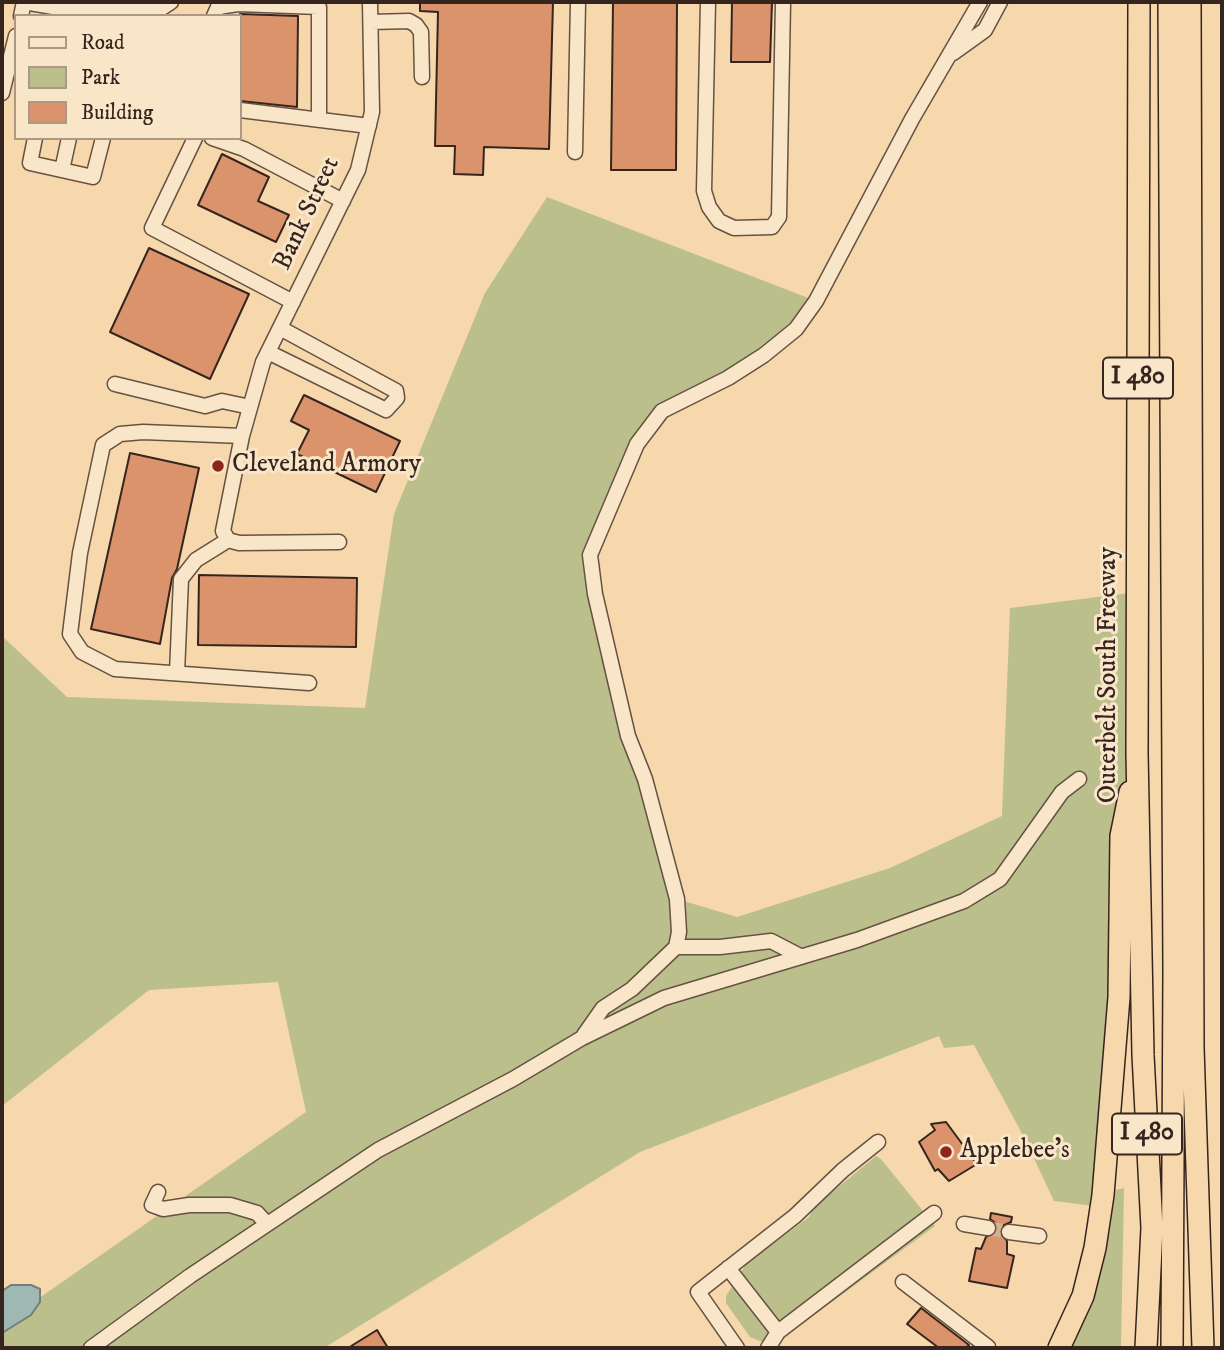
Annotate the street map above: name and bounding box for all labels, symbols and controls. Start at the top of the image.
legend [14,14,242,140]
text: Road [81,30,125,56]
text: Park [81,65,120,91]
text: Building [81,100,153,126]
street label: Bank Street [268,153,348,275]
road number: I 480 [1103,358,1173,398]
place label: Cleveland Armory [232,450,421,482]
marker: Cleveland Armory [210,458,226,474]
street label: Outerbelt South Freeway [1094,547,1126,803]
road number: I 480 [1112,1114,1182,1154]
place label: Applebee's [960,1136,1070,1168]
marker: Applebee's [938,1144,954,1160]

